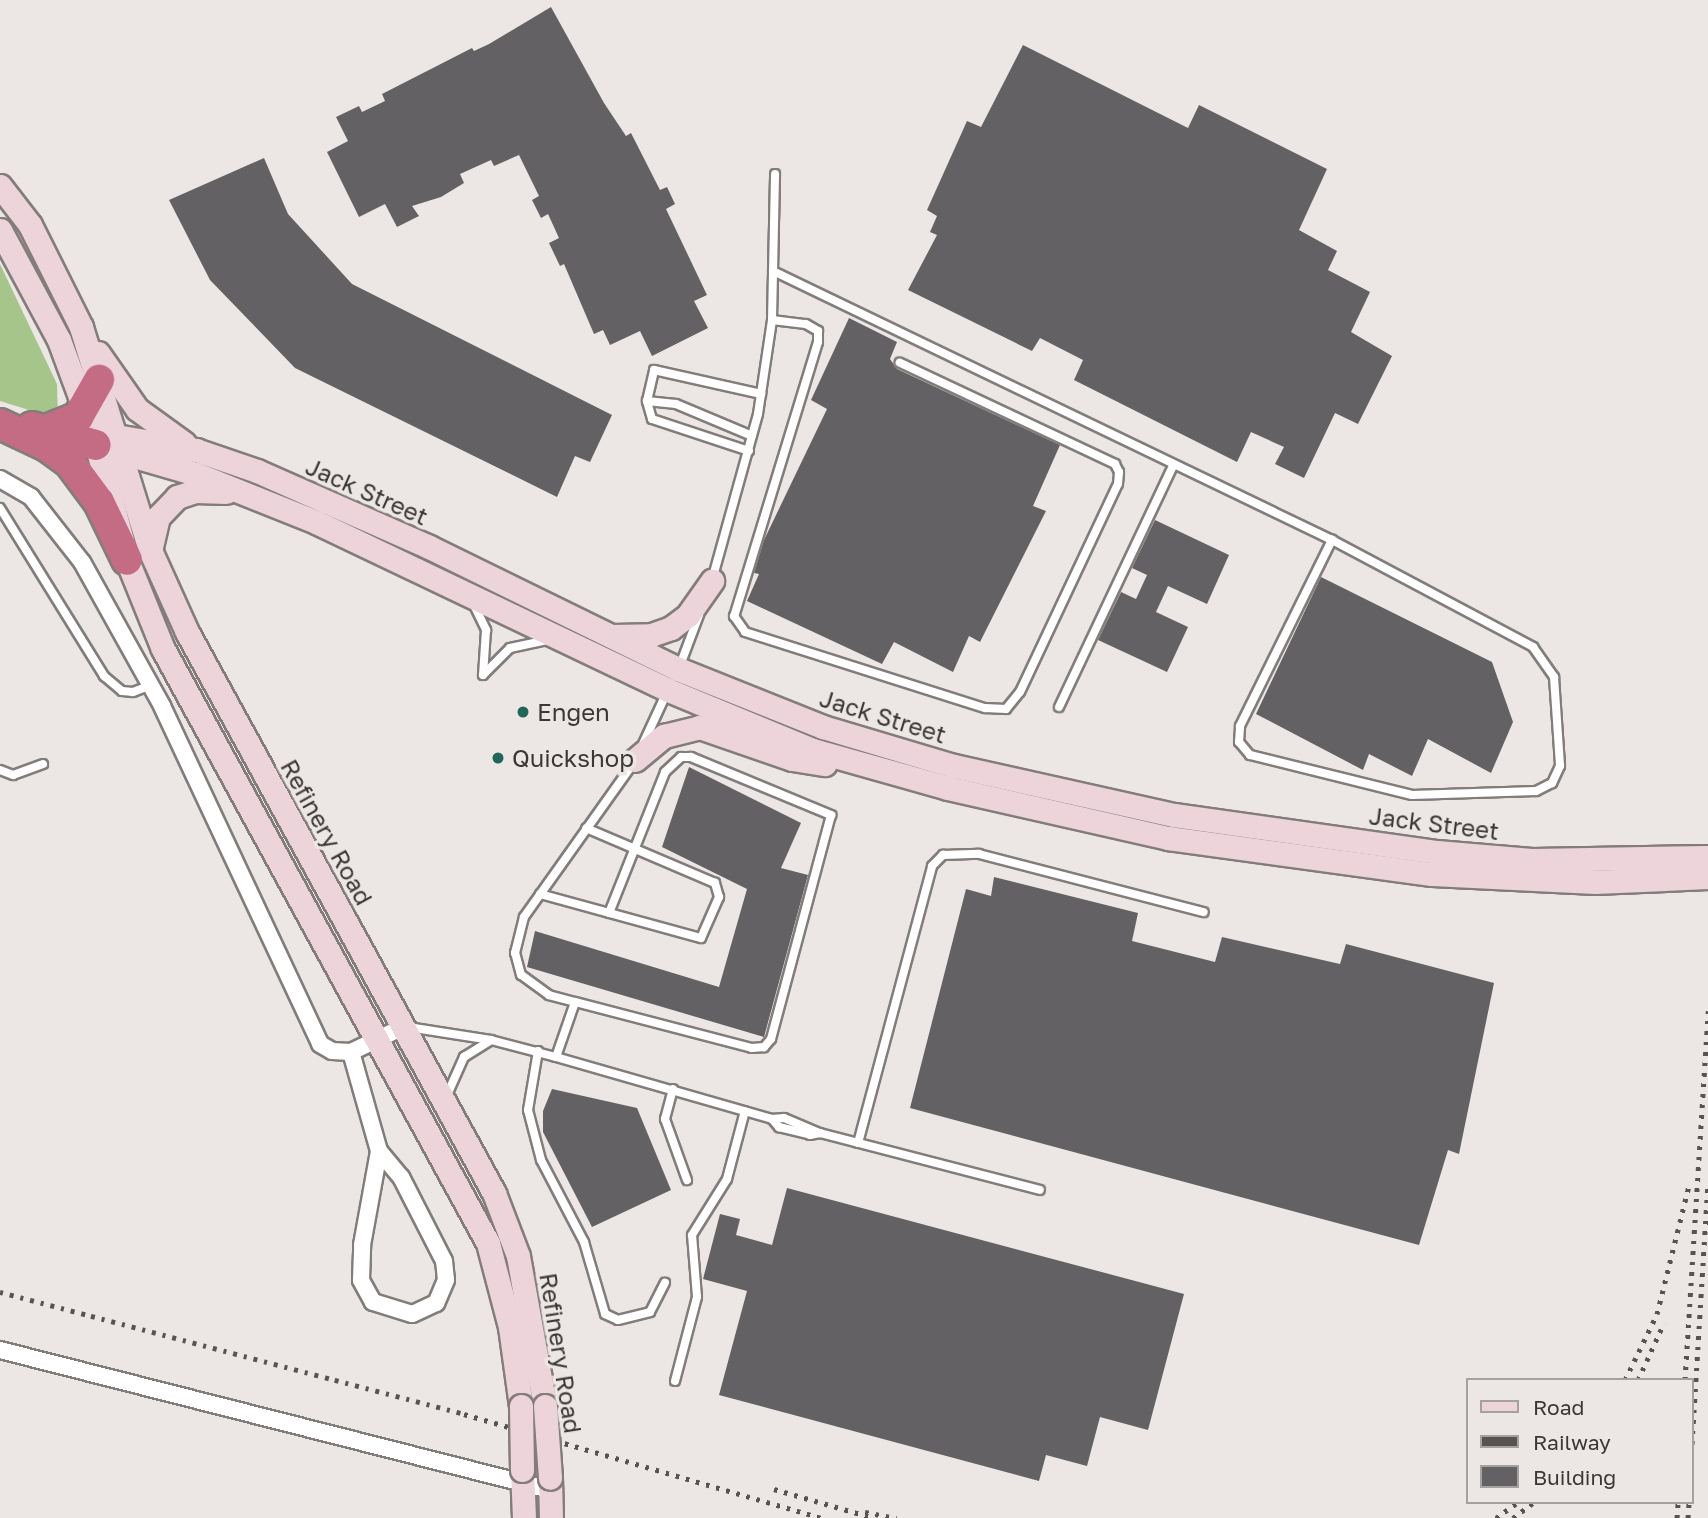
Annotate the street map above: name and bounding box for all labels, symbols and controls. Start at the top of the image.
street label: Jack Street [302,451,432,531]
street label: Jack Street [816,683,950,749]
place label: Engen [537,698,610,726]
marker: Engen [515,704,531,720]
place label: Quickshop [512,744,634,772]
marker: Quickshop [490,750,506,766]
street label: Refinery Road [275,754,379,910]
street label: Jack Street [1367,801,1501,845]
street label: Refinery Road [534,1271,588,1435]
legend [1466,1378,1694,1504]
text: Road [1533,1394,1584,1420]
text: Railway [1533,1429,1611,1455]
text: Building [1533,1464,1616,1490]

